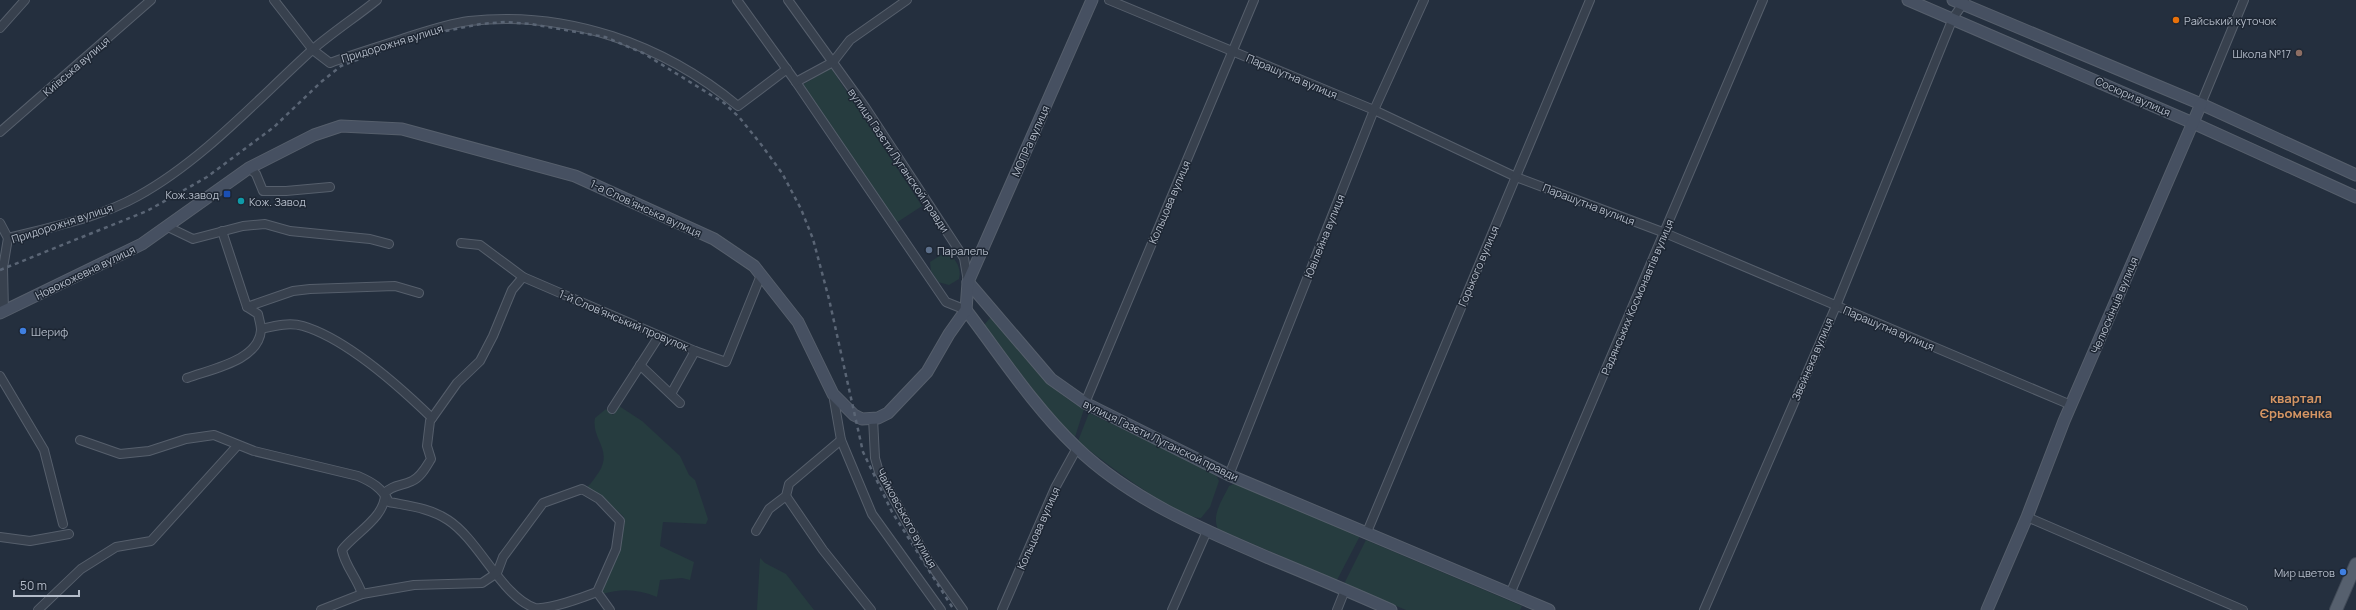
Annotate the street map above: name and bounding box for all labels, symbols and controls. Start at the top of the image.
place label: Райський куточок [2184,13,2277,28]
marker: Райський куточок [2171,15,2181,25]
street label: Придорожня вулиця [339,20,445,66]
street label: Київська вулиця [39,33,113,99]
place label: Школа №17 [2233,46,2291,61]
marker: Школа №17 [2294,48,2304,58]
street label: Парашутна вулиця [1244,50,1340,102]
street label: Сосюри вулиця [2093,73,2173,119]
street label: вулиця Газєти Луганской правди [845,85,953,235]
street label: МОПРа вулиця [1008,103,1052,179]
street label: Кольцова вулиця [1145,158,1193,246]
street label: 1-а Слов’янська вулиця [588,176,704,240]
street label: Парашутна вулиця [1541,179,1637,229]
place label: Кож.завод [165,187,219,202]
marker: Кож.завод [222,189,232,199]
street label: Ювілейна вулиця [1300,192,1348,280]
place label: Кож. Завод [249,194,306,209]
marker: Кож. Завод [236,196,246,206]
street label: Придорожня вулиця [9,200,115,246]
street label: Радянських Космонавтів вулиця [1597,217,1677,377]
street label: Горького вулиця [1454,223,1502,309]
street label: Новокожевна вулиця [32,241,138,303]
place label: Паралель [937,243,988,258]
marker: Паралель [924,245,934,255]
street label: Челюскінців вулиця [2087,254,2141,356]
street label: 1-й Слов’янський провулок [557,286,692,354]
street label: Парашутна вулиця [1841,302,1937,354]
street label: Звейнека вулиця [1788,315,1836,403]
place label: Шериф [31,324,68,339]
marker: Шериф [18,326,28,336]
district label: квартал Єрьоменка [2260,389,2332,422]
street label: вулиця Газєти Луганской правди [1081,396,1241,484]
street label: Чайковського вулиця [873,466,941,570]
street label: Кольцова вулиця [1013,484,1063,572]
place label: Мир цветов [2274,565,2335,580]
marker: Мир цветов [2338,567,2348,577]
scale bar [14,572,79,598]
text: 50 m [20,577,47,594]

